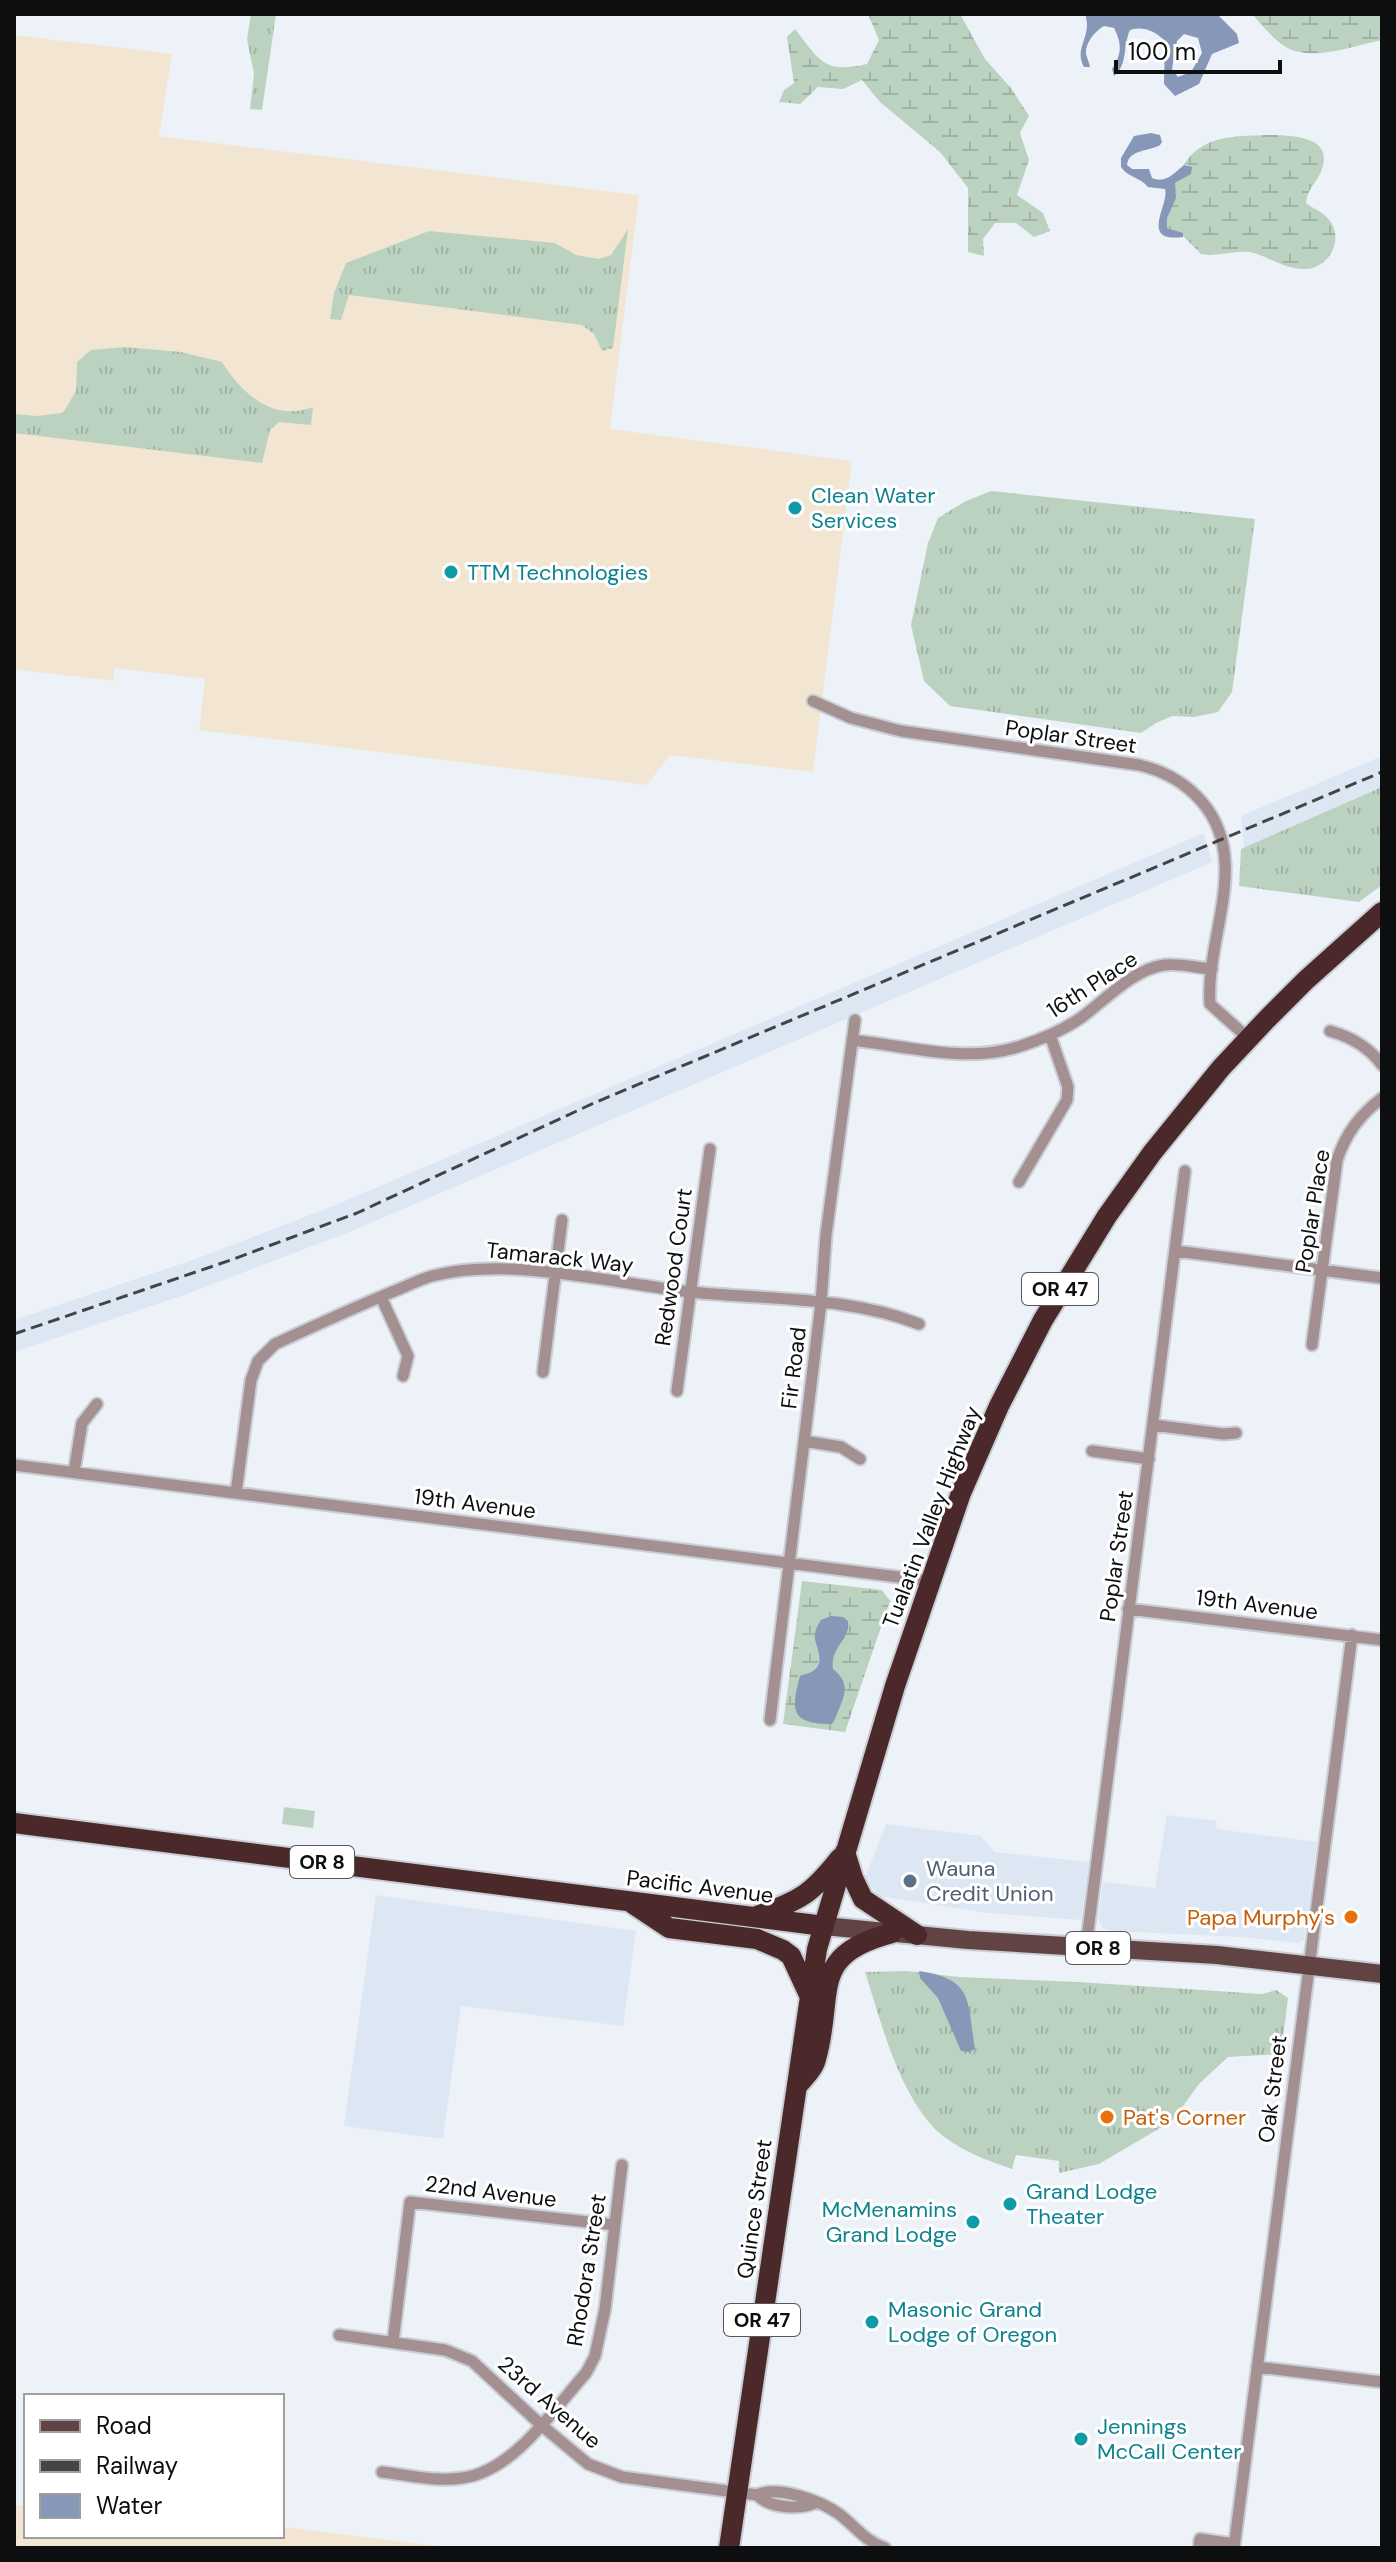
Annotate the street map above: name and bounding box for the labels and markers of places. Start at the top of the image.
place label: Clean Water Services [811,481,935,535]
marker: Clean Water Services [786,499,804,517]
place label: TTM Technologies [467,558,648,587]
marker: TTM Technologies [442,563,460,581]
place label: Wauna Credit Union [926,1854,1054,1908]
marker: Wauna Credit Union [901,1872,919,1890]
place label: Papa Murphy's [1187,1903,1335,1932]
marker: Papa Murphy's [1342,1908,1360,1926]
place label: Pat's Corner [1123,2103,1246,2132]
marker: Pat's Corner [1098,2108,1116,2126]
place label: Grand Lodge Theater [1026,2177,1157,2231]
place label: McMenamins Grand Lodge [822,2195,957,2249]
marker: Grand Lodge Theater [1001,2195,1019,2213]
marker: McMenamins Grand Lodge [964,2213,982,2231]
place label: Masonic Grand Lodge of Oregon [888,2295,1057,2349]
marker: Masonic Grand Lodge of Oregon [863,2313,881,2331]
place label: Jennings McCall Center [1097,2412,1241,2466]
marker: Jennings McCall Center [1072,2430,1090,2448]

